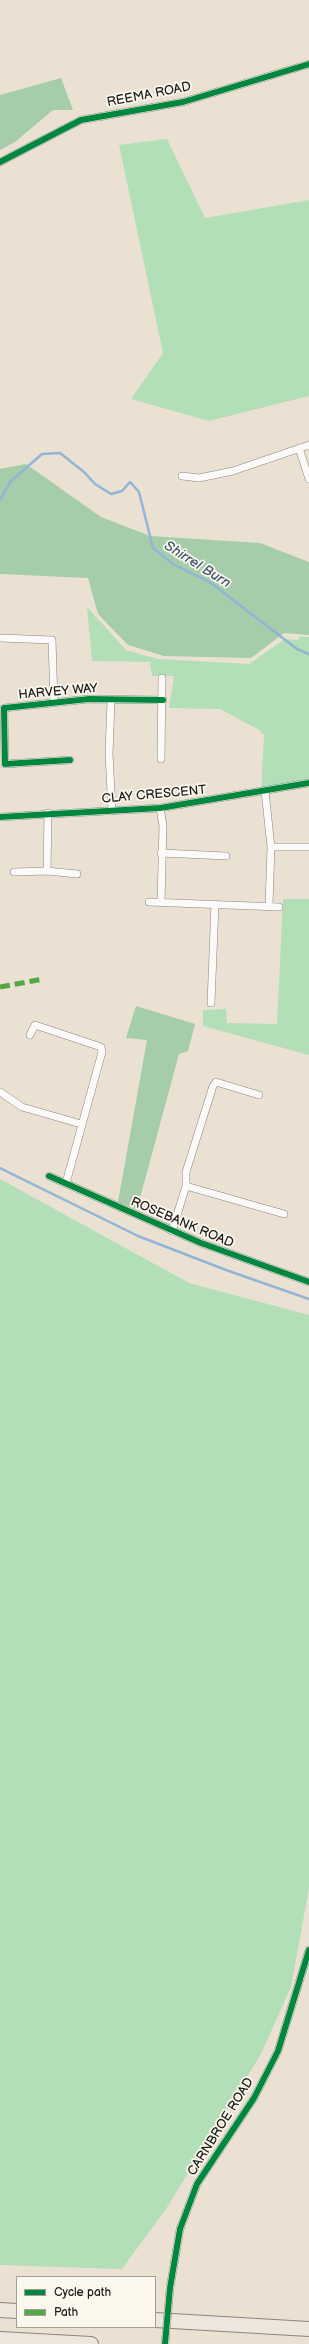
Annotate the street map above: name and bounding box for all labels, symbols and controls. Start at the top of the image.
street label: REEMA ROAD [106,79,192,111]
water label: Shirrel Burn [161,538,233,592]
street label: HARVEY WAY [18,681,98,703]
street label: CLAY CRESCENT [101,783,207,807]
street label: ROSEBANK ROAD [128,1194,236,1252]
street label: CARNBROE ROAD [185,2075,257,2179]
legend [16,2276,156,2328]
text: Cycle path [54,2285,111,2300]
text: Path [54,2305,78,2320]

